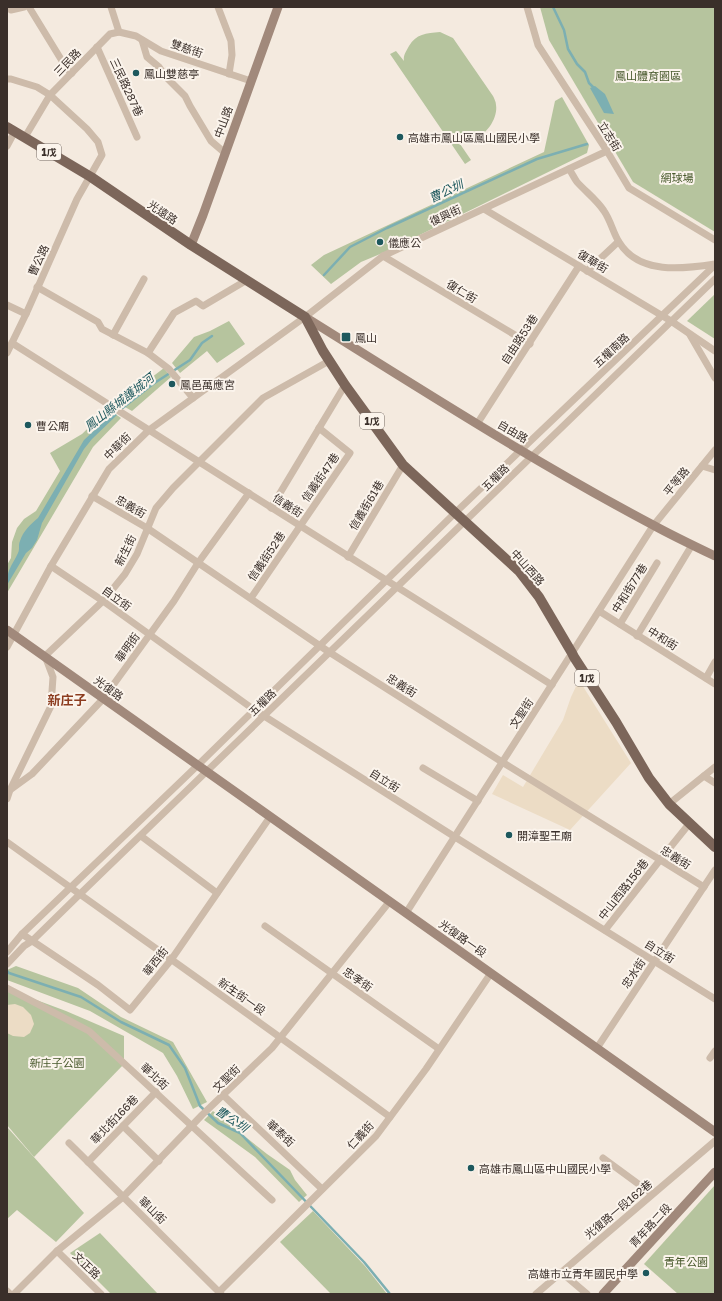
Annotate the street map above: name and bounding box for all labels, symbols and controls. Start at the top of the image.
street label: 雙慈街 [169,36,205,60]
street label: 三民路 [51,46,83,78]
street label: 三民路287巷 [108,56,146,118]
place label: 鳳山雙慈亭 [144,67,199,80]
marker: 鳳山雙慈亭 [131,68,141,78]
park label: 鳳山體育園區 [615,69,681,82]
street label: 中山路 [211,104,235,140]
street label: 立志街 [596,119,624,153]
place label: 高雄市鳳山區鳳山國民小學 [408,131,540,144]
marker: 高雄市鳳山區鳳山國民小學 [395,132,405,142]
road number: 1戊 [37,144,61,160]
park label: 網球場 [661,171,694,184]
water label: 曹公圳 [427,176,467,205]
street label: 光遠路 [146,197,180,227]
street label: 復興街 [427,202,463,228]
place label: 儀應公 [388,236,421,249]
marker: 儀應公 [375,237,385,247]
street label: 曹公路 [25,242,51,278]
street label: 復華街 [576,247,610,275]
street label: 復仁街 [445,277,479,305]
street label: 自由路53巷 [498,312,540,366]
street label: 五權南路 [590,330,632,370]
marker: 鳳山 [340,331,352,343]
place label: 鳳山 [355,331,377,344]
water label: 鳳山縣城護城河 [81,369,158,434]
place label: 鳳邑萬應宮 [180,378,235,391]
marker: 鳳邑萬應宮 [167,379,177,389]
road number: 1戊 [360,413,384,429]
street label: 自由路 [495,417,531,445]
place label: 曹公廟 [36,419,69,432]
marker: 曹公廟 [23,420,33,430]
street label: 中華街 [101,430,133,462]
street label: 信義街47巷 [298,450,342,504]
street label: 五權路 [479,461,511,493]
street label: 平等路 [661,464,691,498]
street label: 信義街61巷 [346,478,386,532]
street label: 信義街 [271,491,305,519]
street label: 忠義街 [113,492,149,520]
street label: 信義街52巷 [245,529,287,583]
street label: 新生街 [112,532,138,568]
street label: 中山西路 [508,546,548,588]
street label: 中和街77巷 [609,561,649,615]
street label: 自立街 [100,583,134,613]
street label: 中和街 [646,624,680,652]
street label: 華明街 [112,630,142,664]
road number: 1戊 [575,670,599,686]
street label: 忠義街 [385,671,419,699]
street label: 光復路 [92,673,126,703]
street label: 五權路 [246,686,278,718]
district label: 新庄子 [47,692,87,708]
street label: 文聖街 [507,696,535,730]
street label: 自立街 [368,766,402,794]
place label: 開漳聖王廟 [517,829,572,842]
marker: 開漳聖王廟 [504,830,514,840]
street label: 忠義街 [659,843,693,871]
street label: 中山西路156巷 [595,856,651,922]
street label: 光復路一段 [437,917,489,959]
street label: 自立街 [643,937,677,965]
street label: 華西街 [140,944,170,978]
street label: 忠水街 [618,956,648,990]
street label: 忠孝街 [341,964,375,994]
street label: 新生街一段 [216,975,268,1017]
park label: 新庄子公園 [30,1056,85,1069]
street label: 華北街 [138,1060,172,1092]
street label: 文聖街 [210,1062,242,1094]
street label: 華北街166巷 [88,1092,140,1146]
water label: 曹公圳 [213,1103,253,1136]
street label: 華泰街 [264,1117,298,1149]
street label: 仁義街 [344,1118,376,1152]
place label: 高雄市鳳山區中山國民小學 [479,1162,611,1175]
marker: 高雄市鳳山區中山國民小學 [466,1163,476,1173]
street label: 光復路一段162巷 [582,1177,654,1241]
street label: 華山街 [137,1194,169,1226]
street label: 青年路二段 [626,1200,674,1250]
street label: 文正路 [71,1249,103,1281]
park label: 青年公園 [664,1255,708,1268]
place label: 高雄市立青年國民中學 [528,1267,638,1280]
marker: 高雄市立青年國民中學 [641,1268,651,1278]

